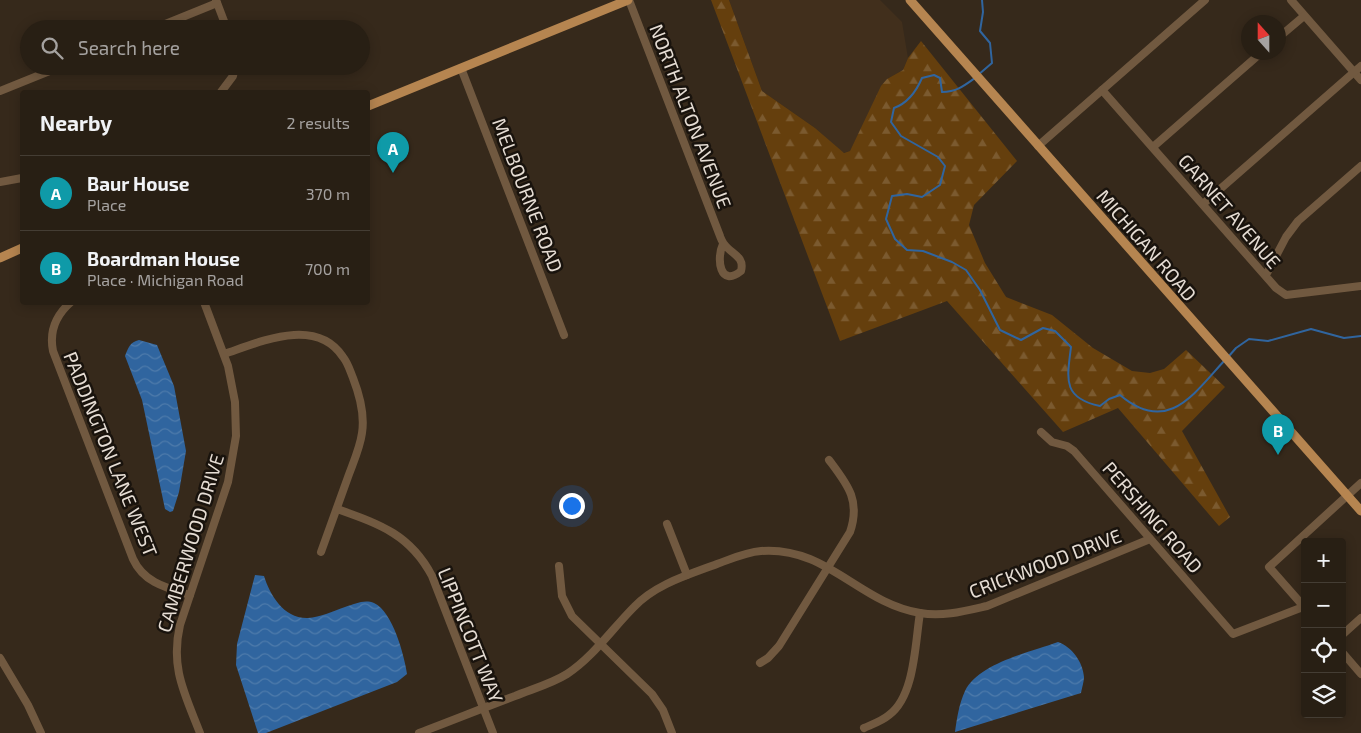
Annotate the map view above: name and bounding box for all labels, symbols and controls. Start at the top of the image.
north arrow [1241,15,1286,60]
search box [20,20,370,75]
street label: NORTH ALTON AVENUE [645,21,737,211]
icon: search [38,34,66,62]
text: Search here [78,36,180,59]
text: Nearby [40,110,112,135]
text: 2 results [287,113,350,132]
street label: MELBOURNE ROAD [488,115,568,275]
pin: A [377,132,409,173]
street label: GARNET AVENUE [1174,149,1286,273]
text: Baur House [87,172,190,195]
text: A [51,184,61,203]
text: 370 m [306,184,350,203]
street label: MICHIGAN ROAD [1092,185,1202,305]
text: Place [87,195,126,214]
text: Boardman House [87,247,240,270]
text: B [51,259,61,278]
text: 700 m [305,259,350,278]
text: Place · Michigan Road [87,270,244,289]
street label: PADDINGTON LANE WEST [59,348,163,560]
pin: B [1262,414,1294,455]
street label: CAMBERWOOD DRIVE [152,451,228,635]
street label: PERSHING ROAD [1098,457,1208,577]
your location [559,493,585,519]
street label: CRICKWOOD DRIVE [966,523,1124,603]
map controls [1301,538,1346,718]
button: + [1301,538,1346,583]
street label: LIPPINCOTT WAY [433,564,509,706]
button: − [1301,583,1346,628]
button: locate [1301,628,1346,673]
button: layers [1301,673,1346,718]

